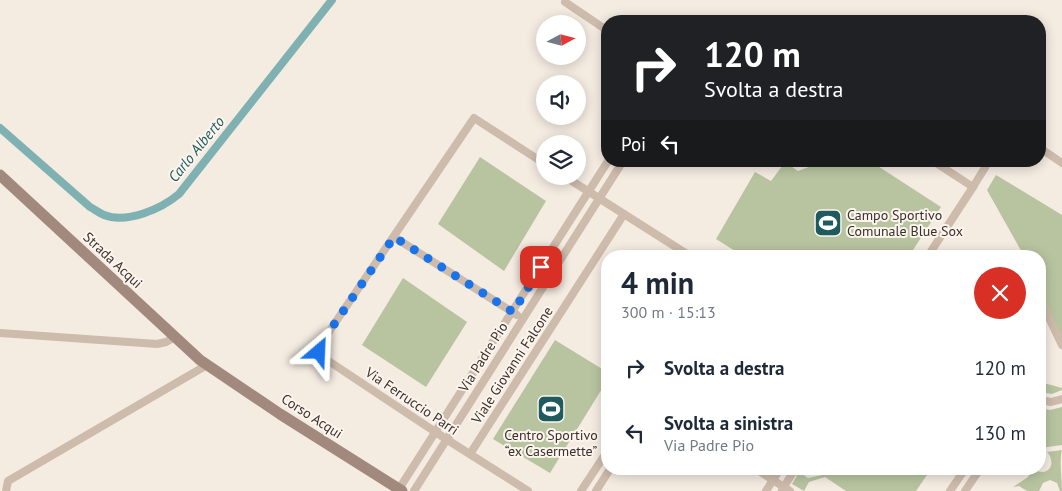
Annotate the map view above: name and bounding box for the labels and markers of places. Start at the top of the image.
place label: Campo Sportivo Comunale Blue Sox [847,206,963,240]
sports icon: Campo Sportivo Comunale Blue Sox [813,208,843,238]
pin [520,246,562,288]
sports icon: Centro Sportivo “ex Casermette” [536,394,566,424]
place label: Centro Sportivo “ex Casermette” [504,426,598,460]

